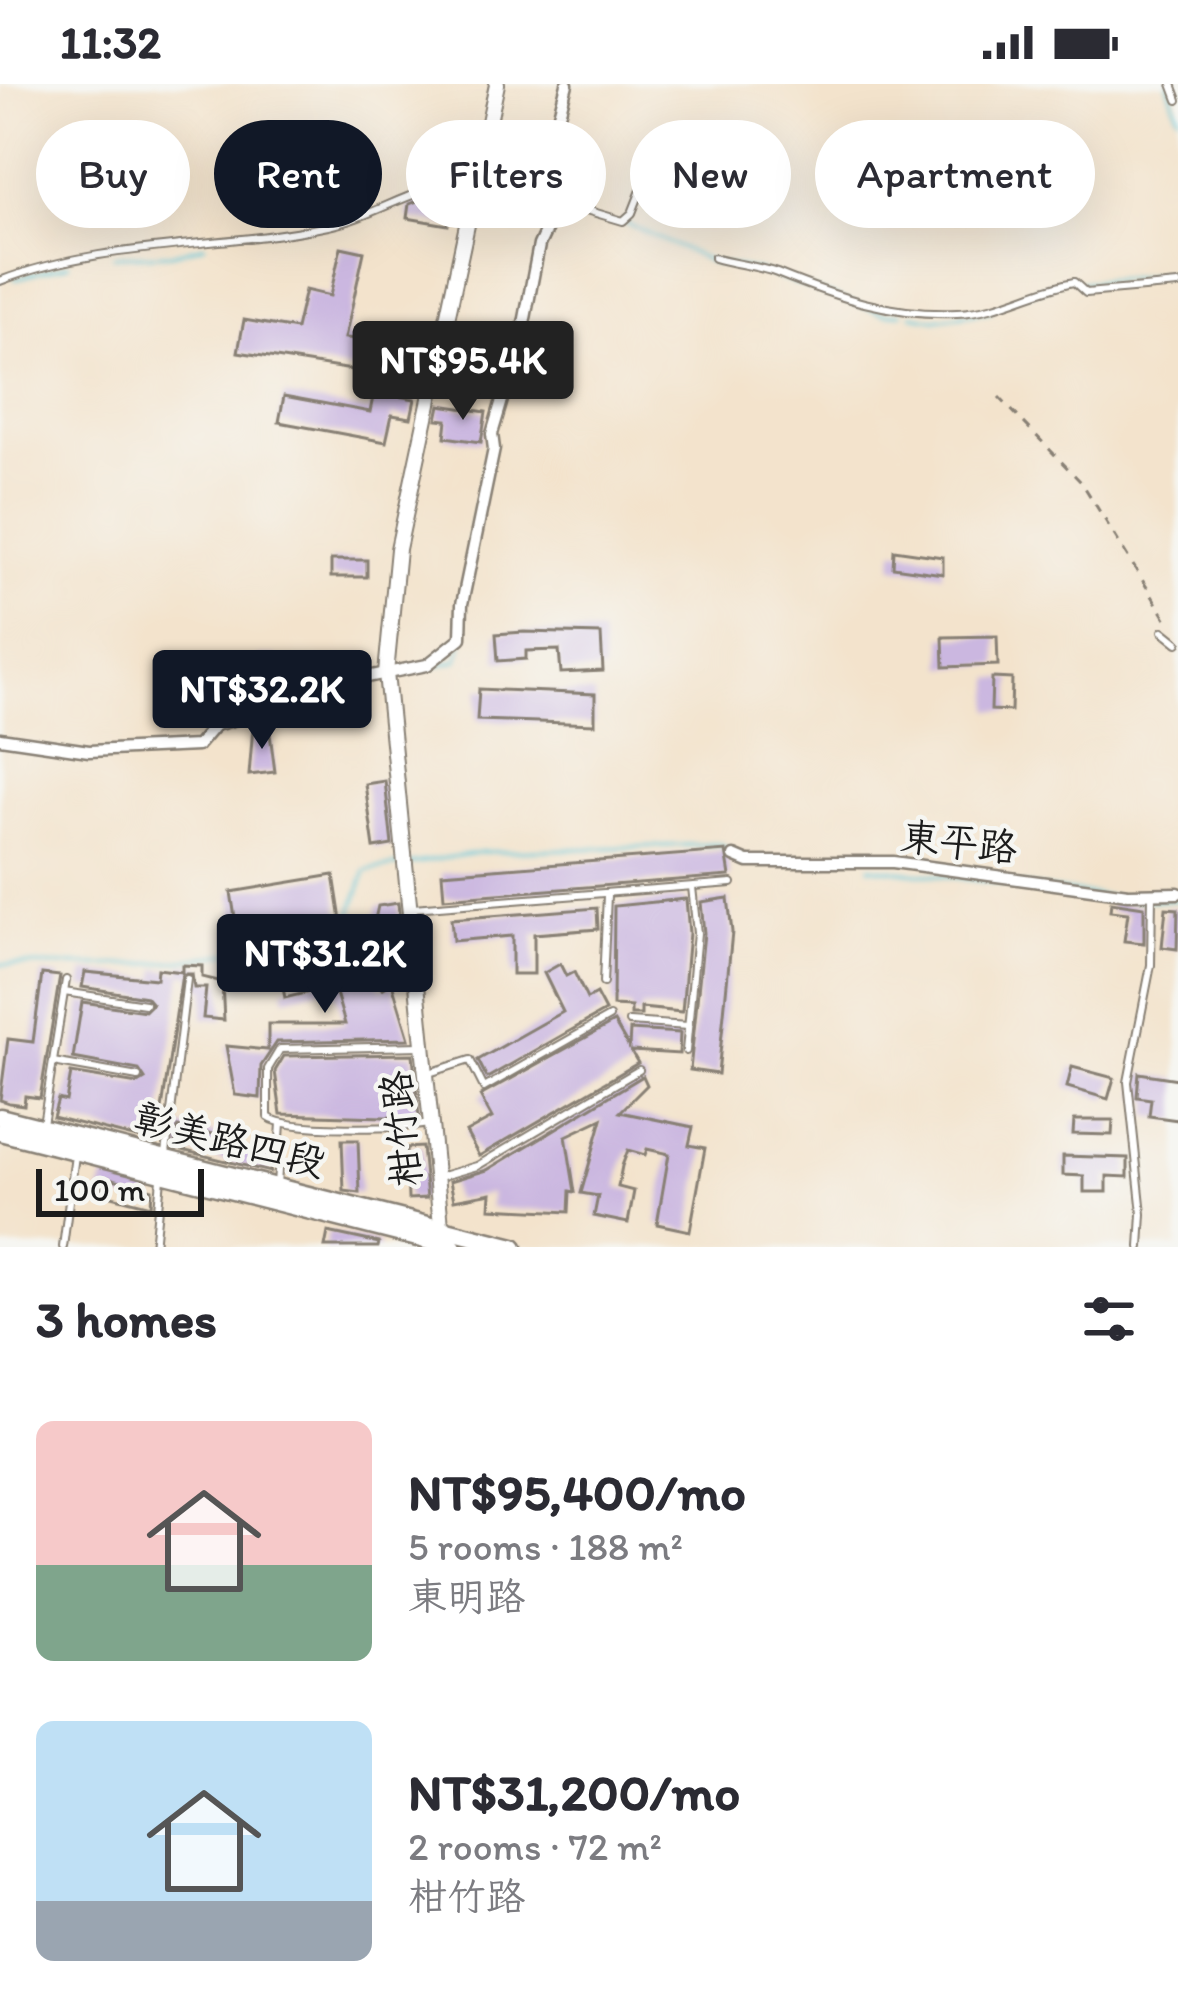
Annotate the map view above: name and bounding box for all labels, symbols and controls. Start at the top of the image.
text: 11:32 [60,15,161,69]
chip: Buy [36,120,190,228]
chip: Rent [214,120,382,228]
chip: Filters [406,120,606,228]
chip: New [630,120,791,228]
chip: Apartment [815,120,1095,228]
pin: NT$95.4K [339,321,587,423]
text: NT$95.4K [380,336,546,383]
pin: NT$32.2K [138,650,386,752]
text: NT$32.2K [180,665,344,712]
street label: 東平路 [898,813,1020,871]
pin: NT$31.2K [201,914,449,1016]
text: NT$31.2K [244,929,406,976]
street label: 柑竹路 [372,1068,430,1190]
street label: 彰美路四段 [130,1094,330,1186]
scale bar [36,1163,204,1216]
text: 100 m [54,1170,145,1209]
icon: filters [1076,1286,1142,1352]
text: 3 homes [36,1289,217,1350]
text: NT$95,400/mo [408,1462,746,1523]
icon: home [132,1469,276,1613]
text: 5 rooms · 188 m² [408,1523,683,1570]
text: 東明路 [408,1573,525,1620]
text: NT$31,200/mo [408,1762,740,1823]
icon: home [132,1769,276,1913]
text: 2 rooms · 72 m² [408,1823,662,1870]
text: 柑竹路 [408,1873,525,1920]

